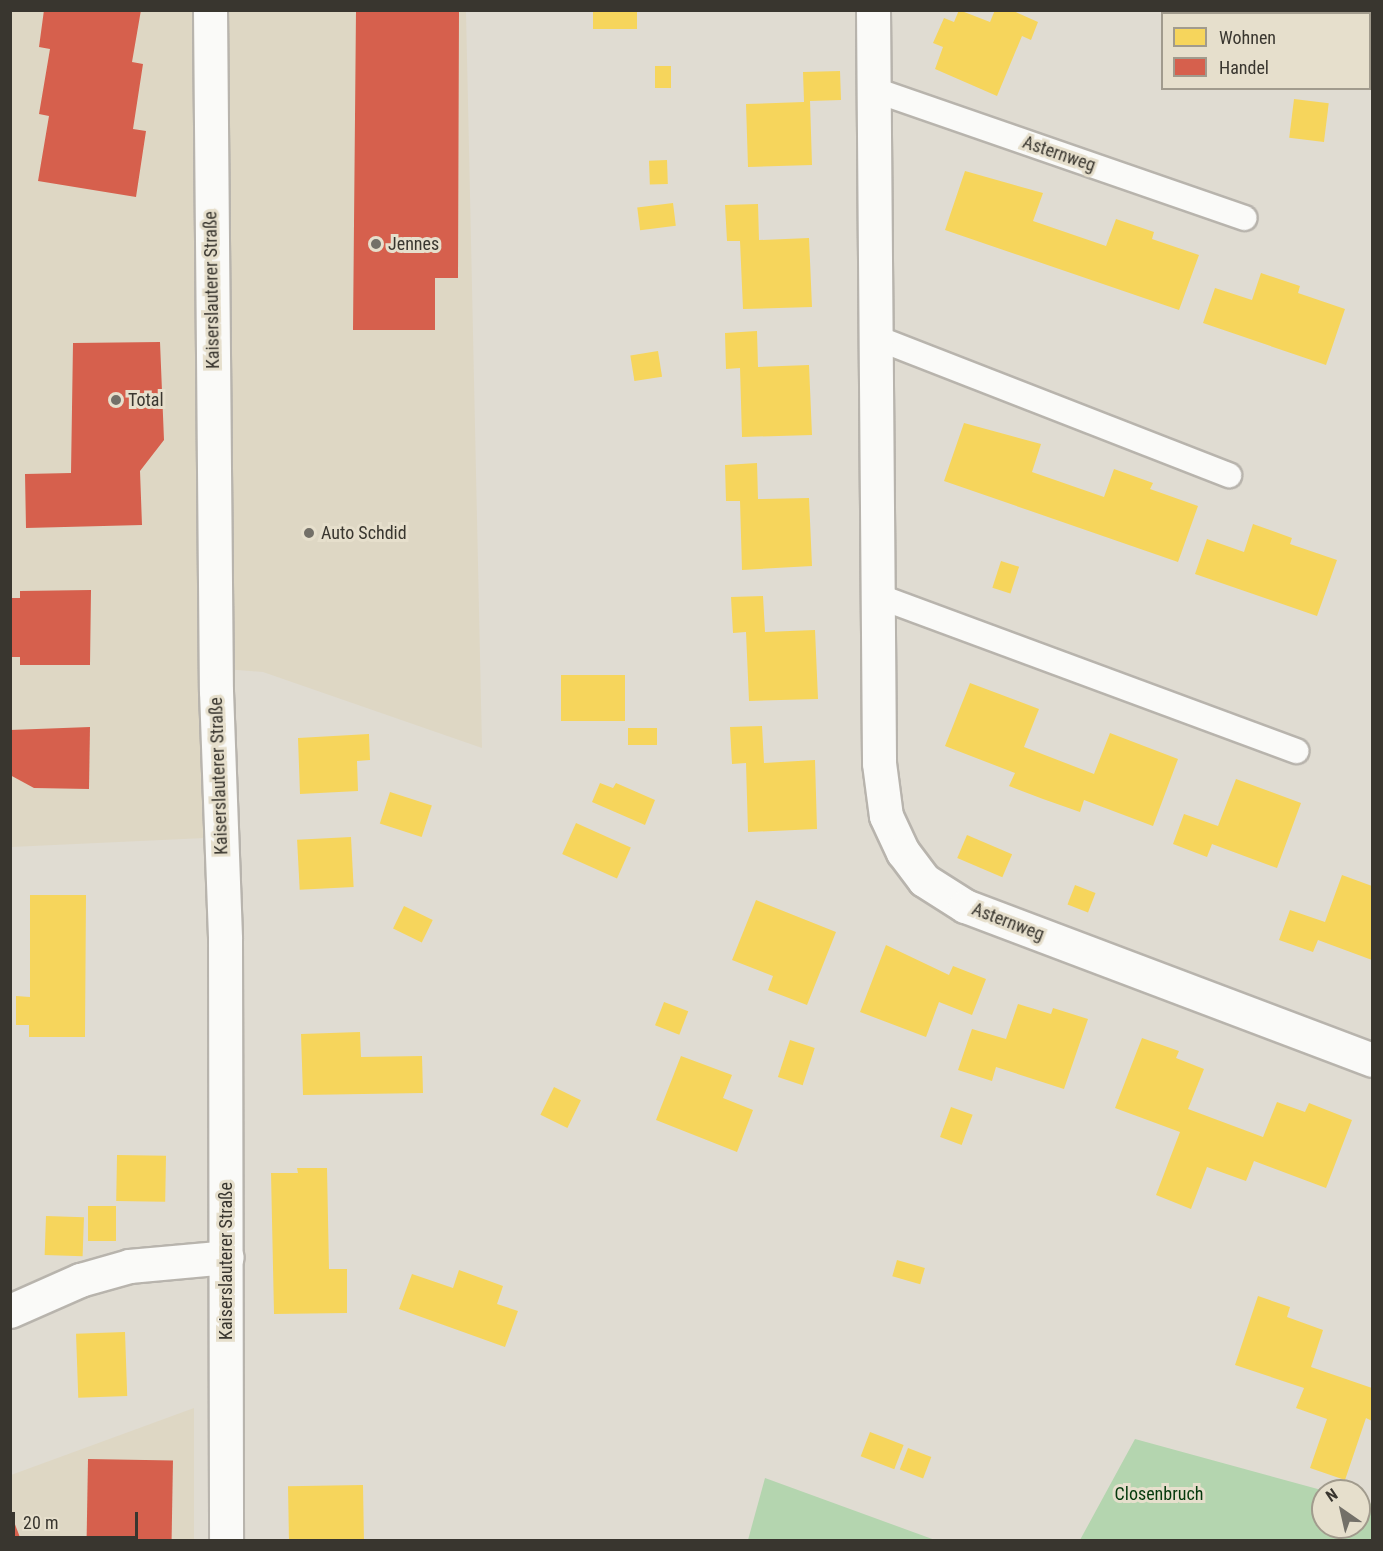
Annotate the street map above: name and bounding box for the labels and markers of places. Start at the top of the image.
place label: Jennes [388,233,439,255]
marker: Jennes [369,237,383,251]
place label: Total [128,389,164,411]
marker: Total [109,393,123,407]
place label: Auto Schdid [321,522,407,544]
marker: Auto Schdid [302,526,316,540]

